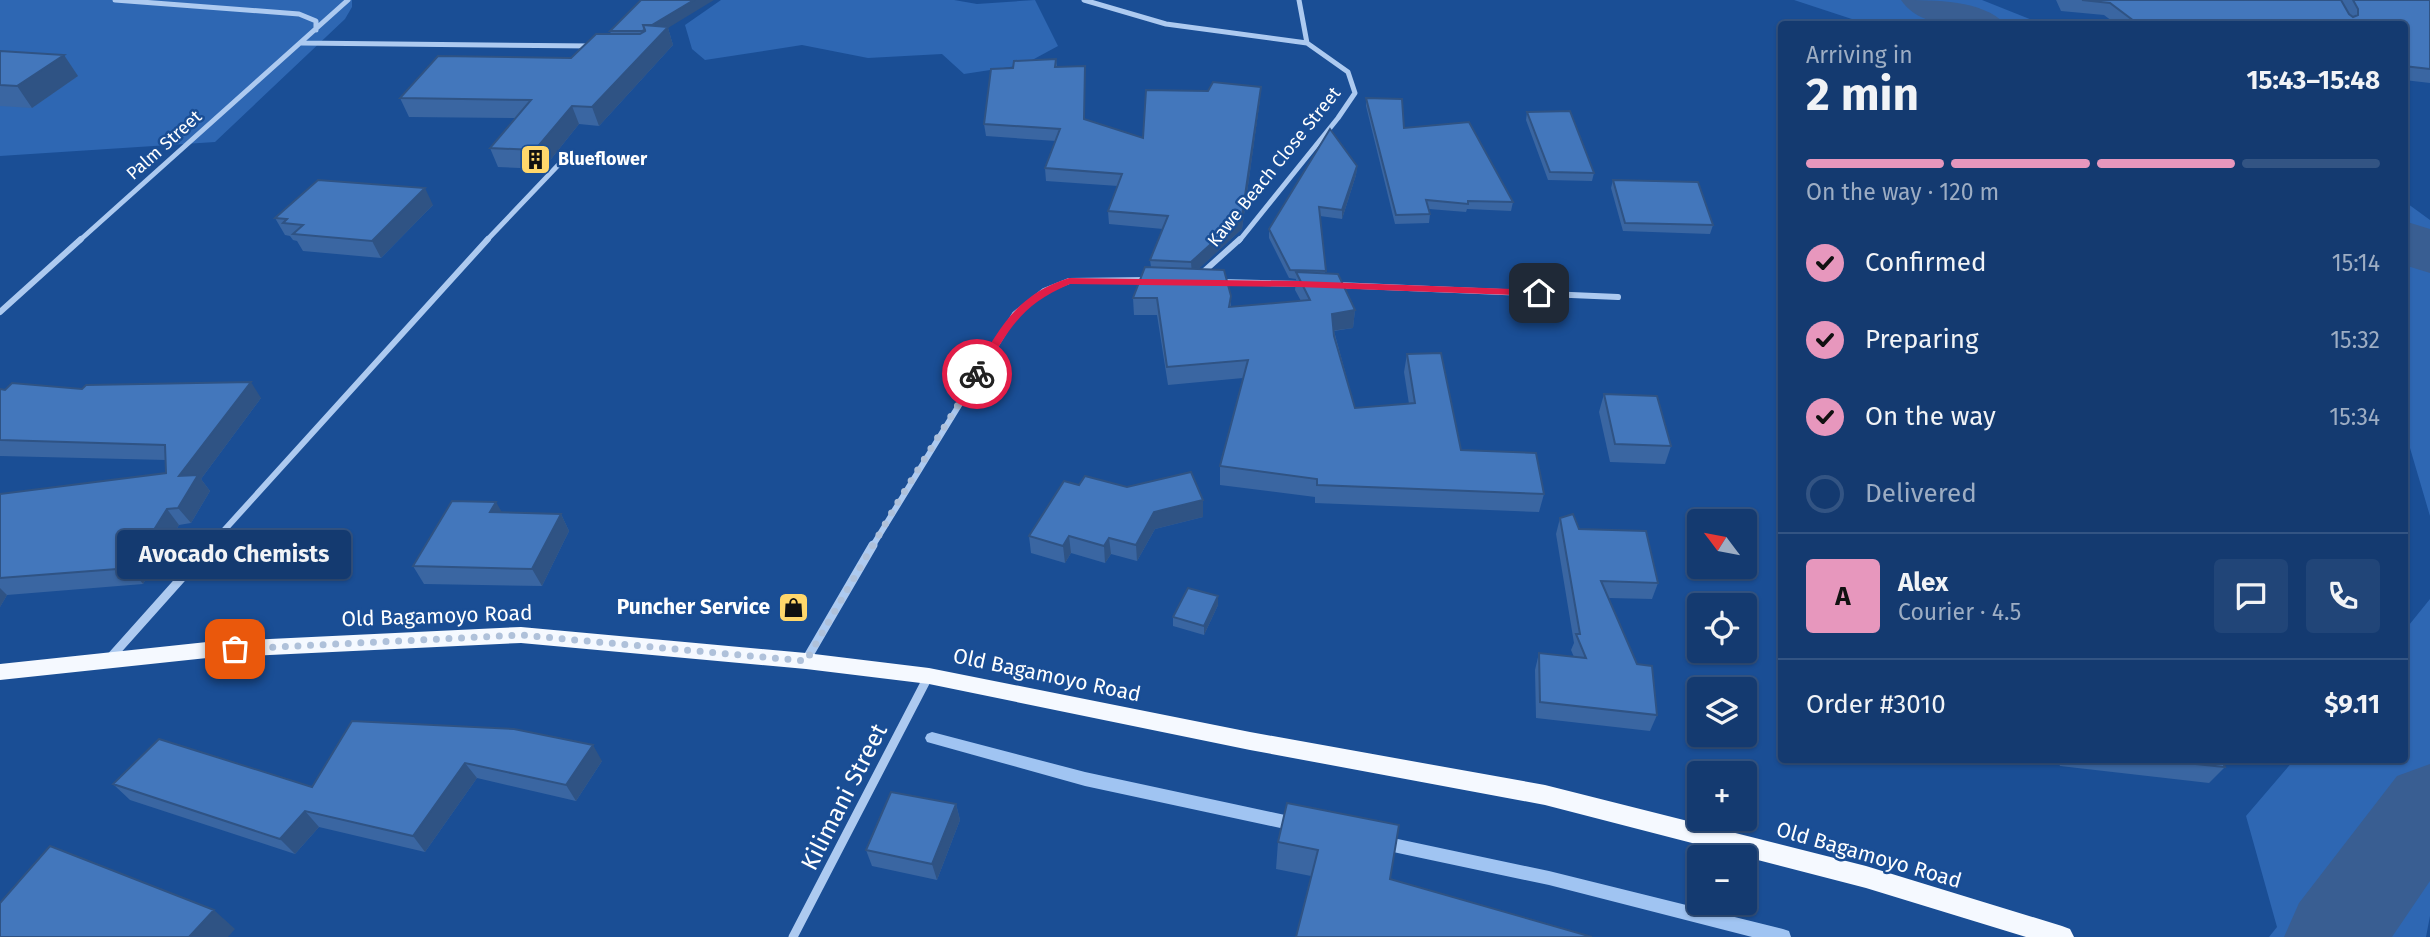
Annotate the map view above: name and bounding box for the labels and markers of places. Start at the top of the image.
building icon: Blueflower [518,142,552,176]
place label: Blueflower [558,148,648,170]
pin [1509,263,1569,323]
callout: Avocado Chemists [118,530,352,579]
shop icon: Puncher Service [776,590,810,624]
place label: Puncher Service [617,594,770,620]
pin [205,619,265,679]

